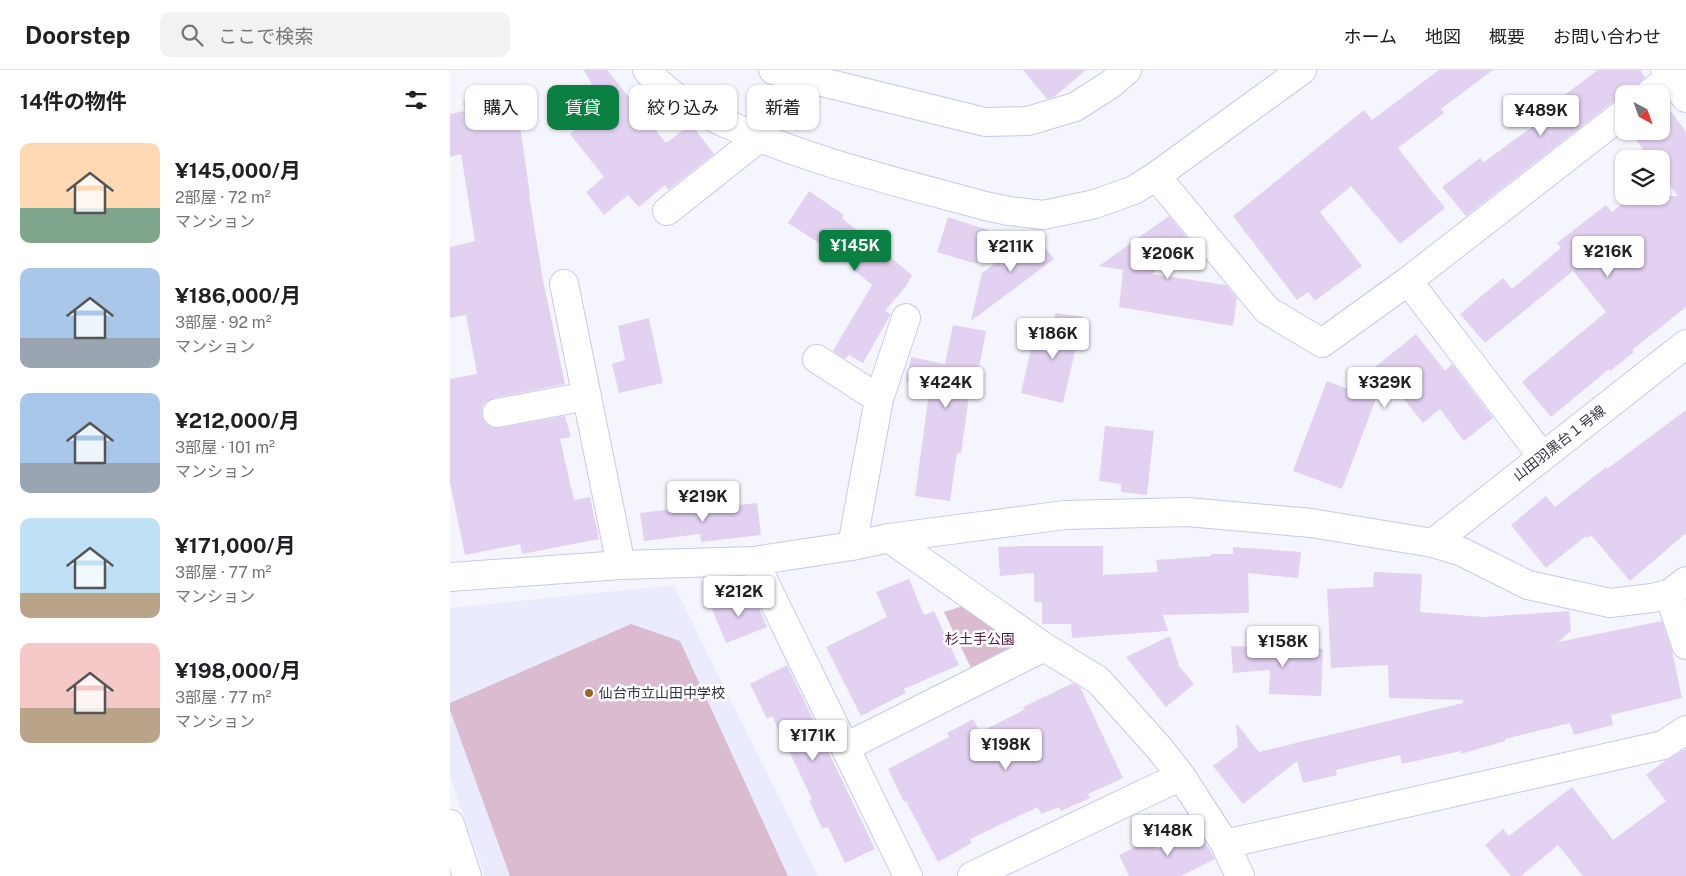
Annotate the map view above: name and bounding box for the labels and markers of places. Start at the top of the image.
pin: ¥489K [1506,94,1576,137]
pin: ¥145K [820,230,890,272]
pin: ¥211K [976,230,1046,273]
pin: ¥216K [1573,236,1643,278]
pin: ¥206K [1133,238,1203,280]
pin: ¥186K [1018,318,1088,360]
pin: ¥424K [911,366,981,409]
pin: ¥329K [1350,366,1420,409]
pin: ¥219K [668,480,738,523]
pin: ¥212K [704,576,774,618]
pin: ¥158K [1248,626,1318,668]
place label: 仙台市立山田中学校 [599,685,725,701]
marker: 仙台市立山田中学校 [583,687,595,699]
pin: ¥171K [778,720,848,762]
pin: ¥198K [971,728,1041,771]
pin: ¥148K [1133,814,1203,857]

